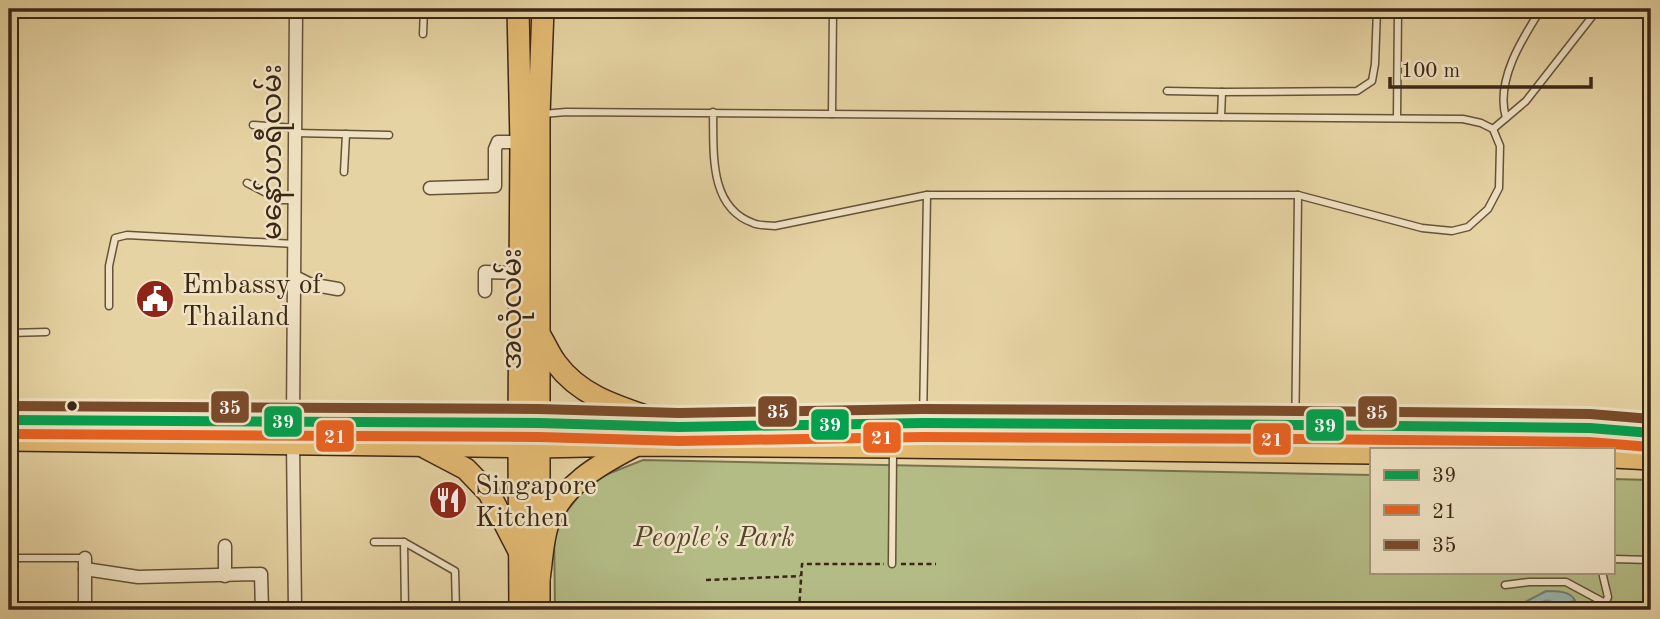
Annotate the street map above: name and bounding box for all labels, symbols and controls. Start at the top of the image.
scale bar [1390,46,1592,90]
text: 100 m [1401,61,1460,82]
street label: မနော်ဟရီလမ်း [253,64,294,240]
street label: အလုံလမ်း [493,248,534,370]
place label: Embassy of Thailand [182,272,324,332]
public building icon: Embassy of Thailand [134,278,176,320]
line badge: 35 [210,390,250,424]
line badge: 35 [757,395,798,428]
line badge: 35 [1357,395,1398,429]
unlabelled marker [65,399,79,413]
text: 35 [219,400,241,419]
text: 35 [767,404,789,423]
line badge: 39 [263,405,303,438]
text: 35 [1366,405,1388,424]
line badge: 39 [810,408,850,441]
line badge: 39 [1305,408,1345,442]
text: 39 [272,414,294,433]
text: 39 [819,417,841,436]
text: 39 [1314,418,1336,437]
line badge: 21 [315,419,355,453]
line badge: 21 [862,421,902,454]
line badge: 21 [1252,422,1292,456]
text: 21 [324,429,346,448]
text: 21 [871,430,893,449]
text: 21 [1261,432,1283,451]
legend [1370,448,1614,574]
text: 39 [1432,466,1456,487]
place label: Singapore Kitchen [475,473,597,533]
restaurant icon: Singapore Kitchen [427,479,469,521]
text: 21 [1432,502,1456,523]
park label: People's Park [632,525,795,553]
text: 35 [1432,536,1456,557]

